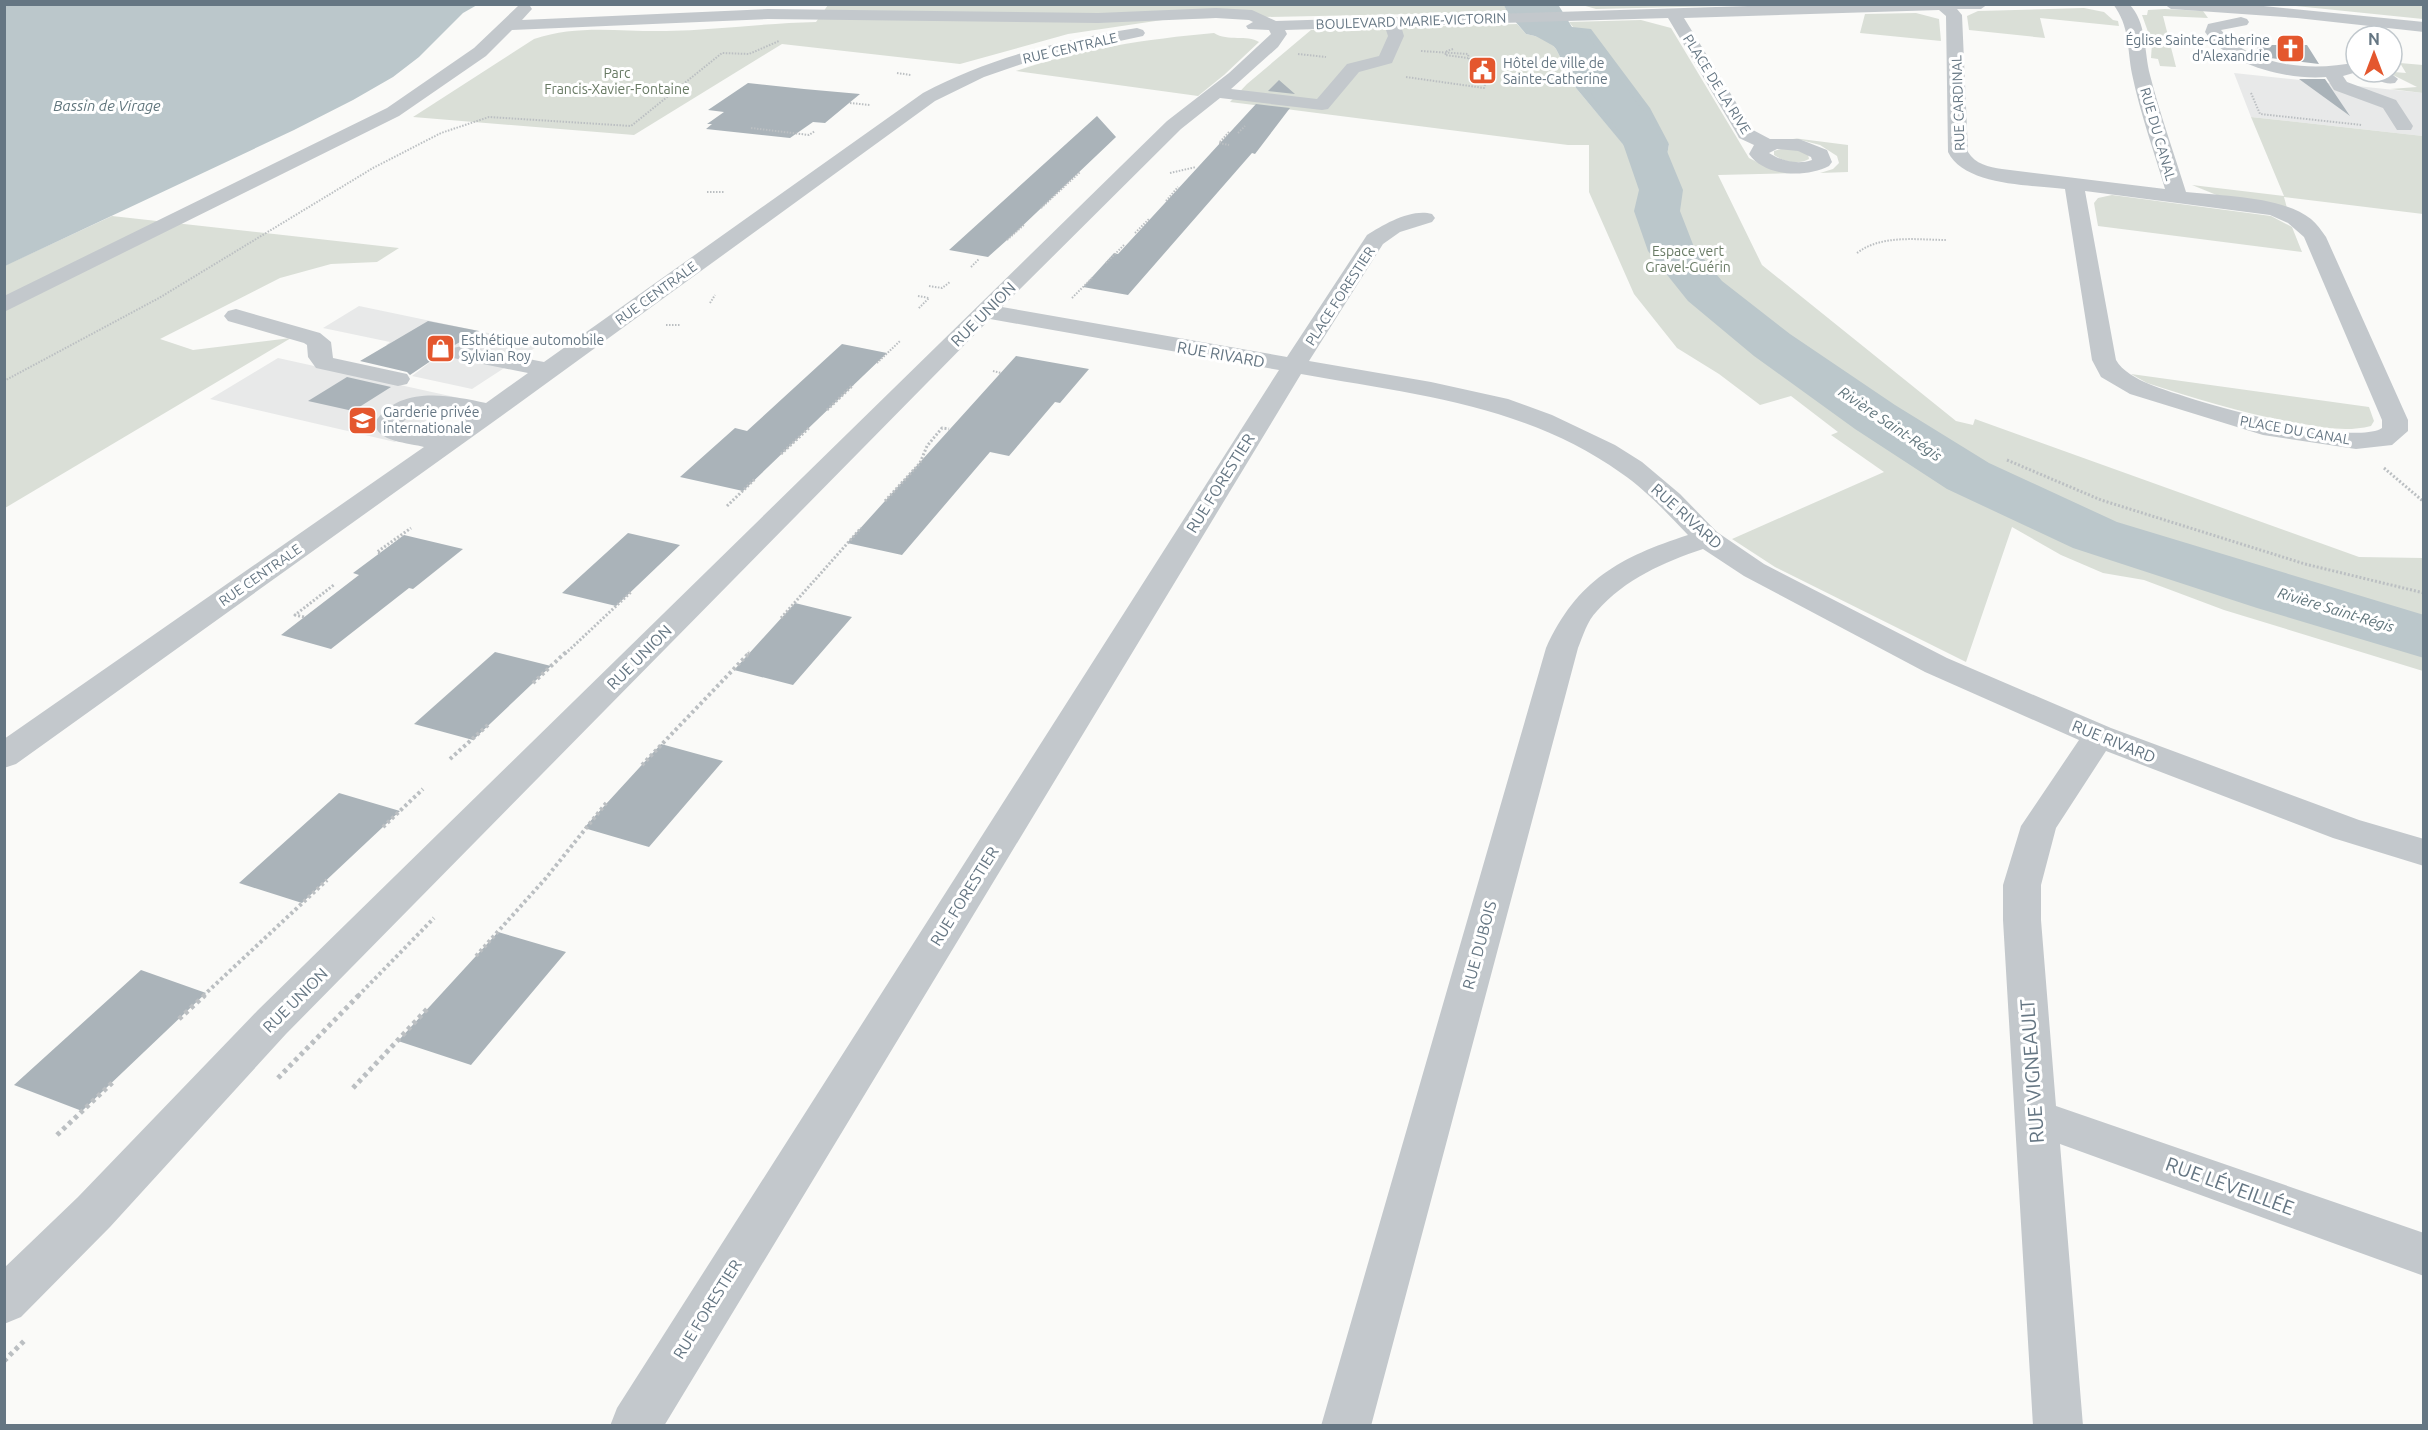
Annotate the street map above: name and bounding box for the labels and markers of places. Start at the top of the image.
place label: Église Sainte-Catherine d'Alexandrie [2126,31,2270,64]
church icon: Église Sainte-Catherine d'Alexandrie [2275,32,2307,64]
public building icon: Hôtel de ville de Sainte-Catherine [1466,55,1498,87]
place label: Hôtel de ville de Sainte-Catherine [1503,55,1608,87]
shop icon: Esthétique automobile Sylvian Roy [424,332,456,364]
place label: Esthétique automobile Sylvian Roy [461,332,604,364]
school or university icon: Garderie privée internationale [346,404,378,436]
place label: Garderie privée internationale [383,404,479,436]

